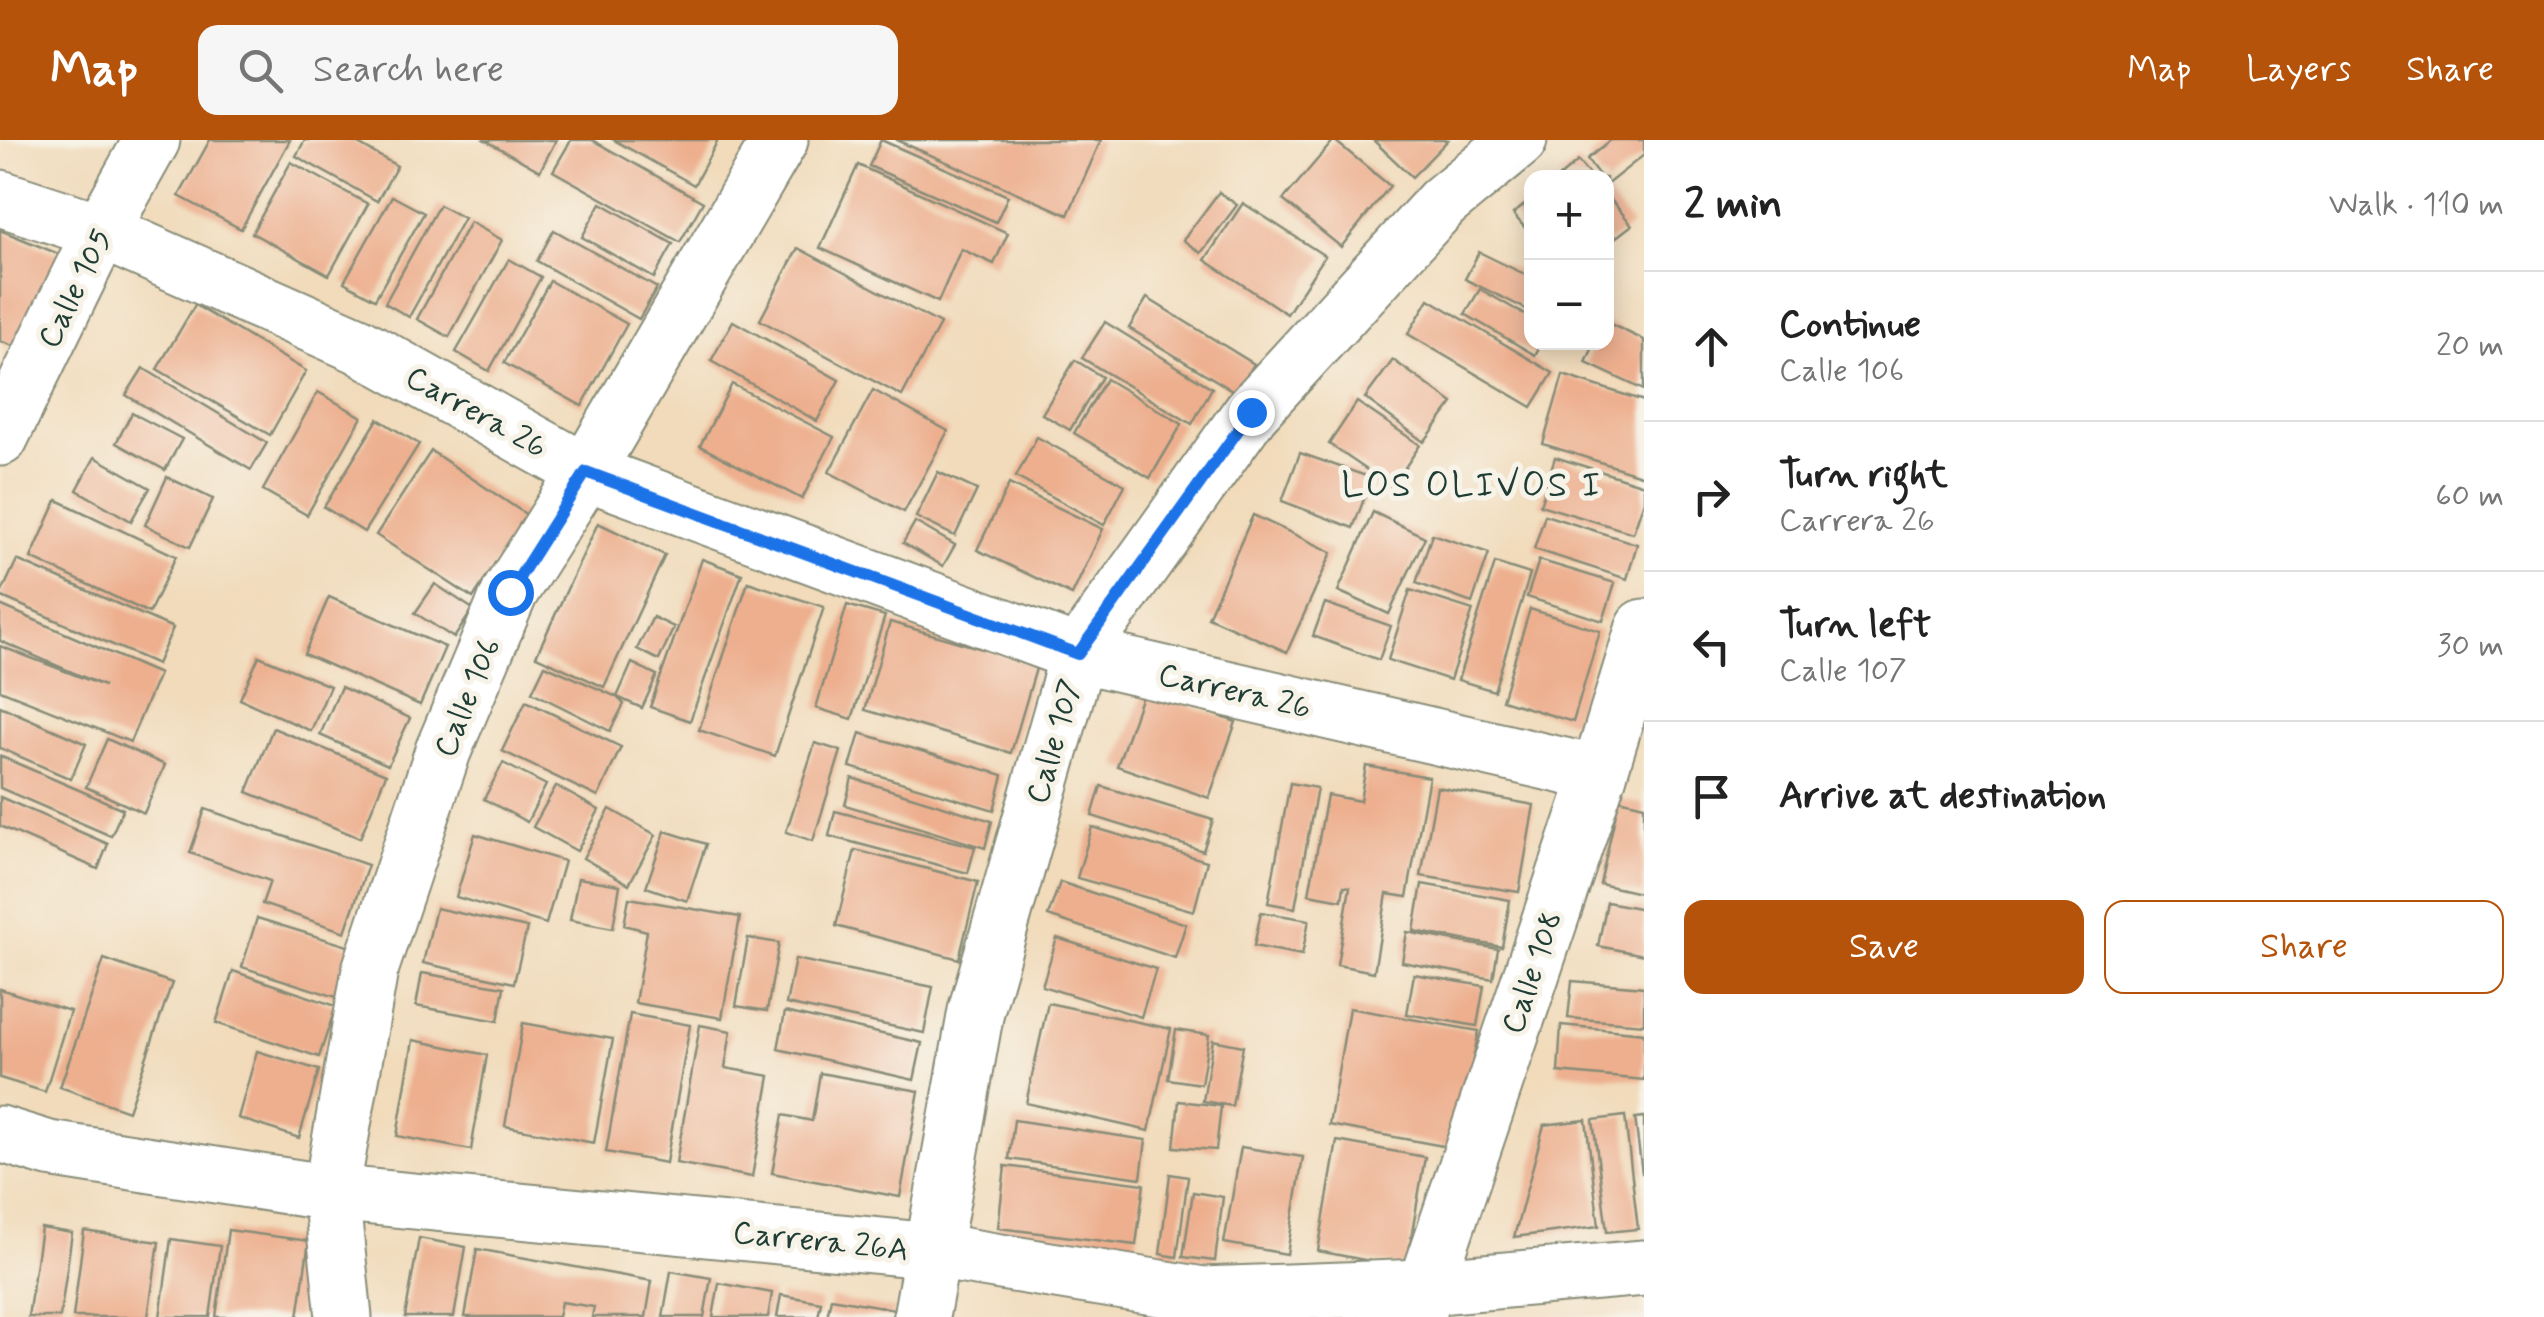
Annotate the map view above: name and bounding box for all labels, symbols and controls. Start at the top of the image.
search box [198,25,898,115]
text: Map [50,39,138,102]
icon: search [233,43,288,98]
text: Search here [313,46,504,95]
text: Map [2127,47,2191,93]
text: Layers [2246,47,2351,93]
text: Share [2406,47,2494,93]
map controls [1524,170,1614,350]
button: + [1524,170,1614,260]
text: 2 min [1684,178,1783,233]
text: Walk · 110 m [2329,184,2504,226]
street label: Calle 105 [29,222,123,356]
button: − [1524,260,1614,350]
text: Continue [1779,301,1921,350]
icon: ahead [1684,319,1739,374]
text: 20 m [2436,325,2504,367]
text: Calle 106 [1779,350,1904,392]
street label: Carrera 26 [398,357,554,469]
route end [1229,390,1275,436]
text: Turn right [1779,451,1948,500]
district label: LOS OLIVOS I [1341,463,1603,509]
icon: right [1684,469,1739,524]
text: 60 m [2435,475,2504,517]
text: Carrera 26 [1779,500,1935,542]
route start [488,570,534,616]
text: Turn left [1779,601,1931,650]
icon: left [1684,619,1739,674]
text: 30 m [2437,625,2504,667]
street label: Calle 106 [425,632,511,764]
text: Calle 107 [1779,650,1907,692]
street label: Carrera 26 [1154,654,1315,730]
street label: Calle 107 [1017,674,1093,809]
icon: arrive [1684,769,1739,824]
text: Arrive at destination [1779,772,2106,821]
button: Save [1684,900,2084,994]
button: Share [2104,900,2504,994]
street label: Calle 108 [1492,906,1573,1040]
street label: Carrera 26A [731,1212,911,1272]

